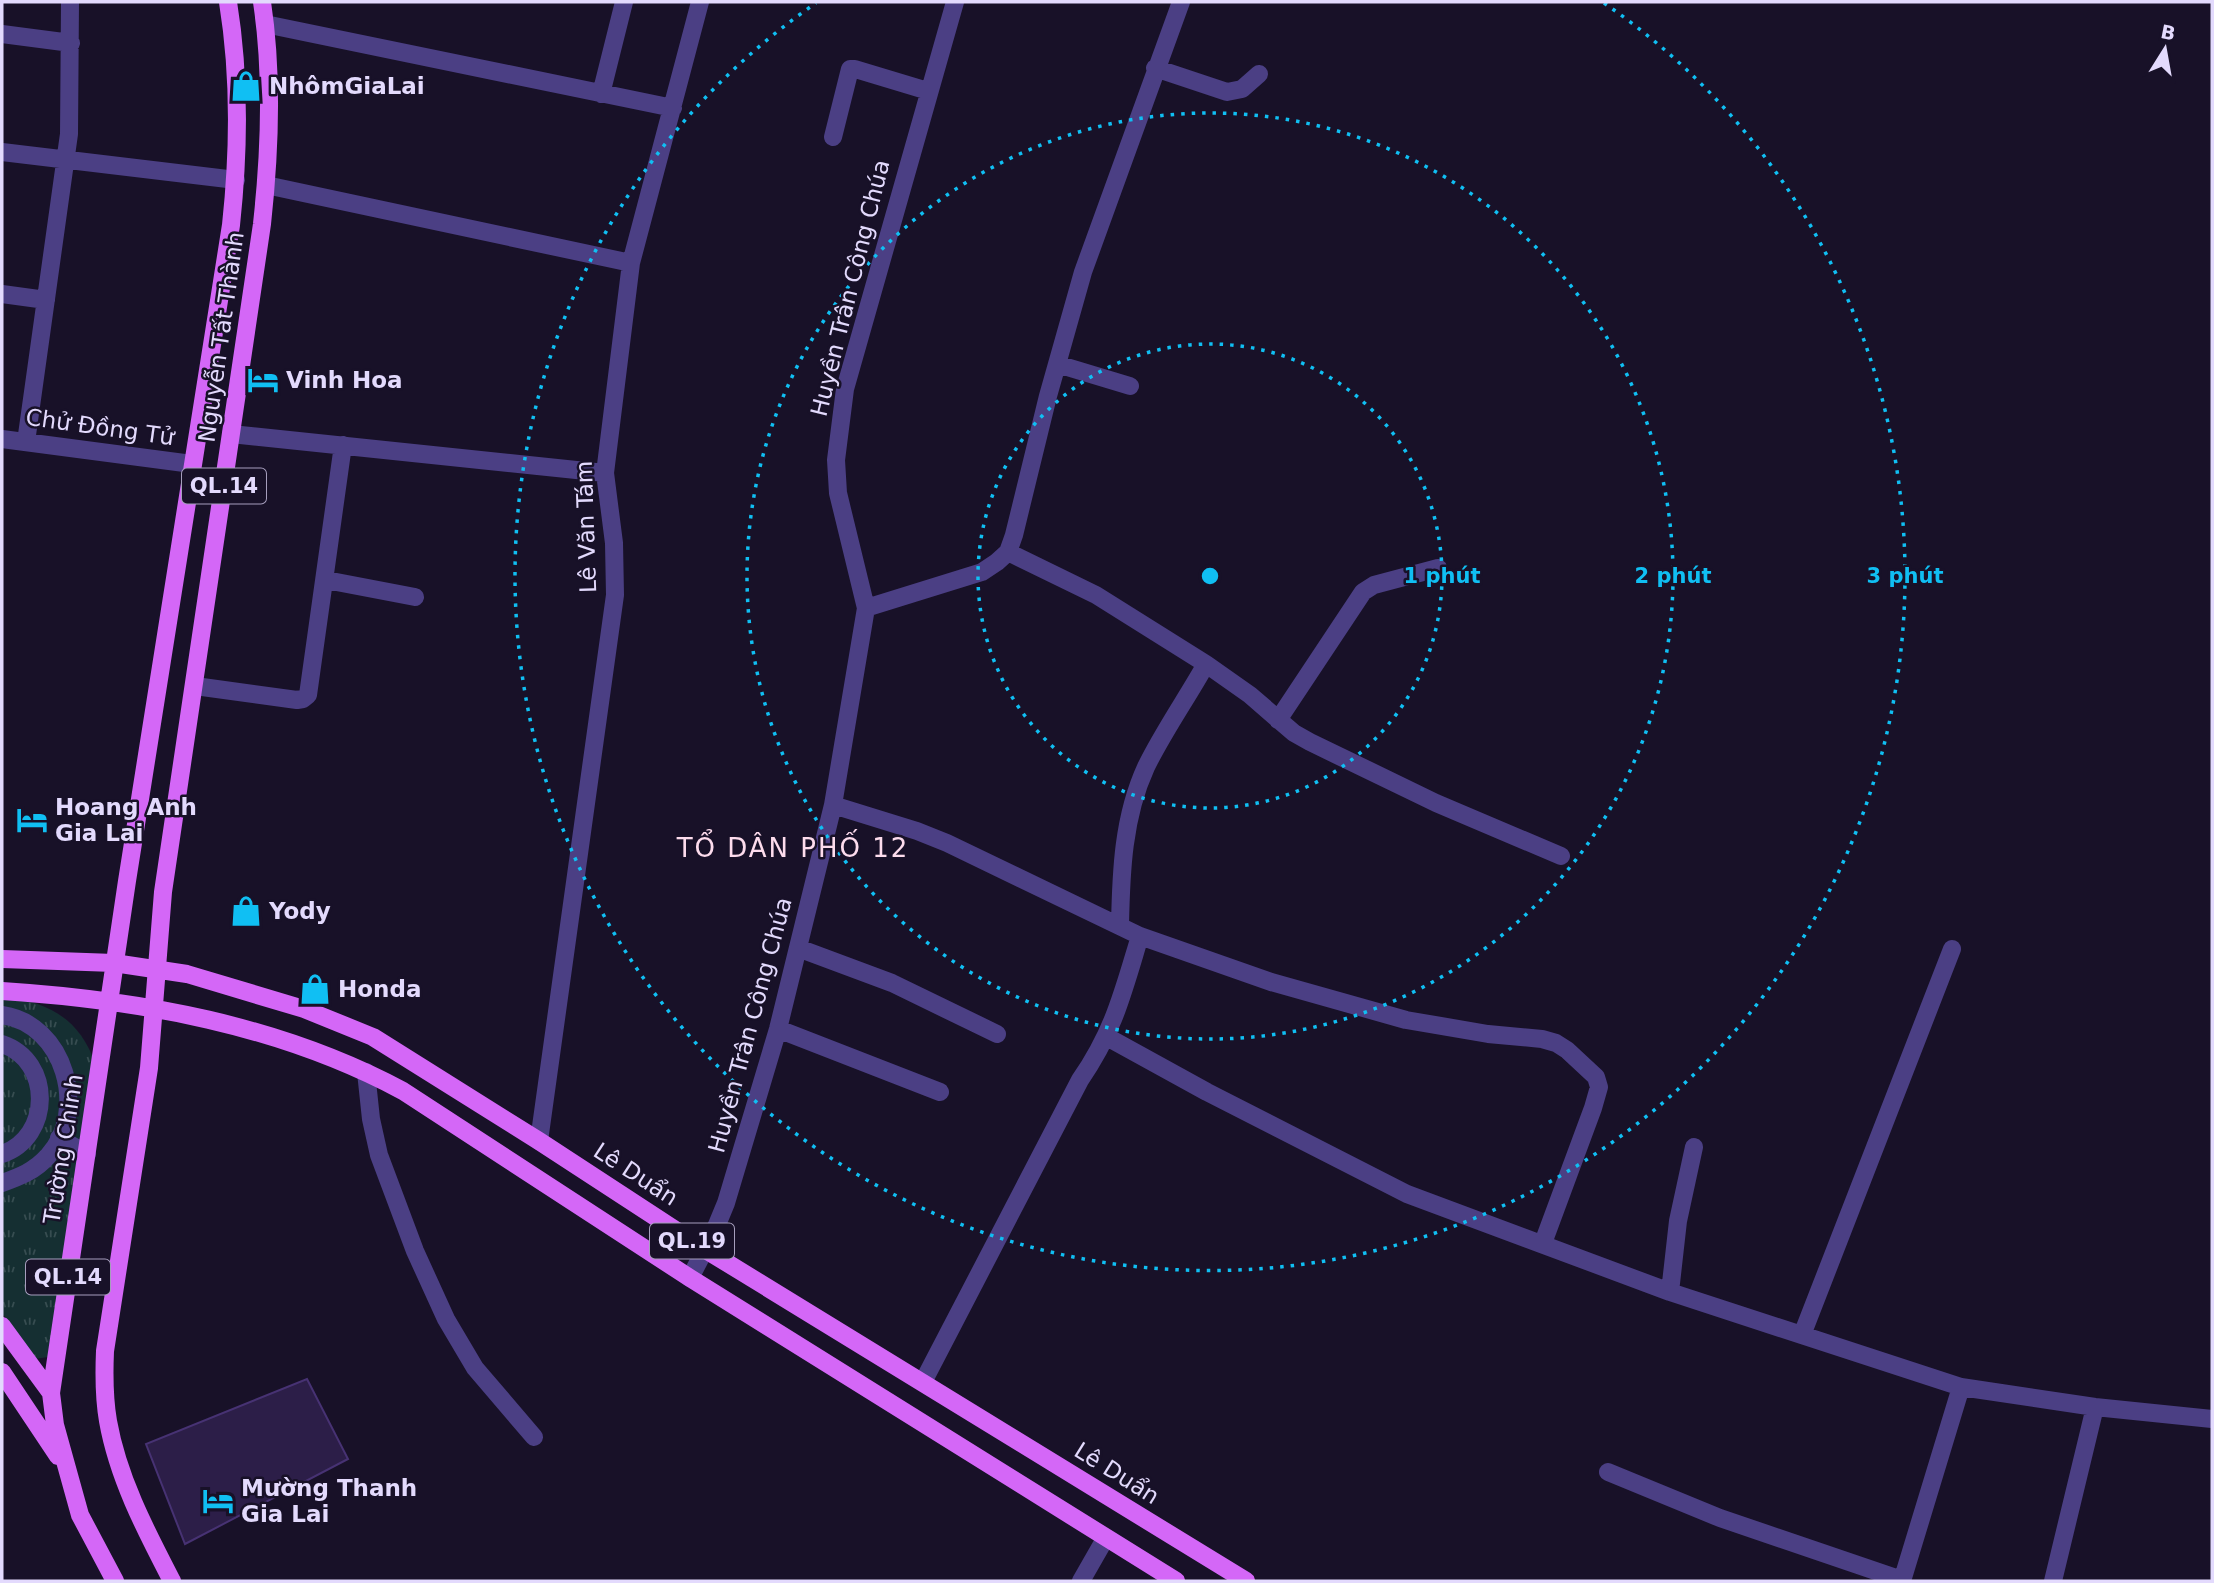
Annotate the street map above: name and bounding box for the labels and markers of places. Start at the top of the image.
shop icon: NhômGiaLai [229,69,263,103]
place label: NhômGiaLai [269,73,425,99]
hotel icon: Vinh Hoa [246,363,280,397]
place label: Vinh Hoa [286,367,403,393]
centre of rings [1198,564,1222,588]
place label: Hoang Anh Gia Lai [55,794,197,846]
hotel icon: Hoang Anh Gia Lai [15,803,49,837]
shop icon: Yody [229,894,263,928]
place label: Yody [268,898,331,924]
shop icon: Honda [298,972,332,1006]
place label: Honda [338,976,421,1002]
place label: Mường Thanh Gia Lai [241,1475,417,1527]
hotel icon: Mường Thanh Gia Lai [201,1484,235,1518]

